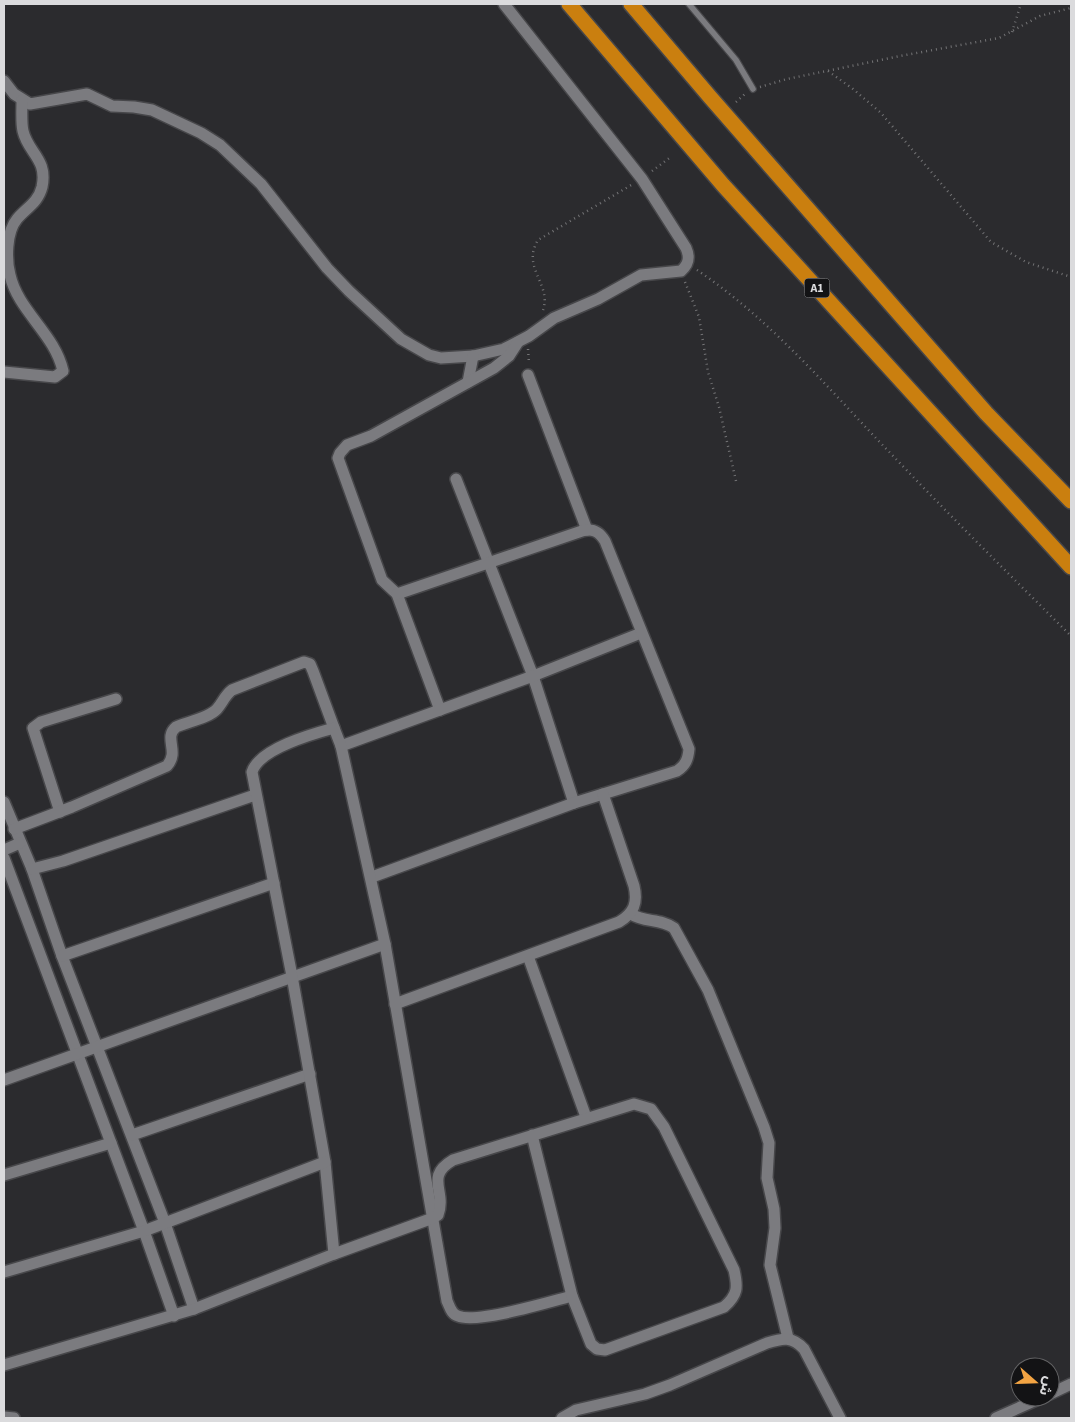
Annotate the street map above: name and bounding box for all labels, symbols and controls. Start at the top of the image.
road number: A1 [804,278,830,298]
north arrow [1010,1357,1060,1407]
text: ش [1034,1374,1059,1399]

